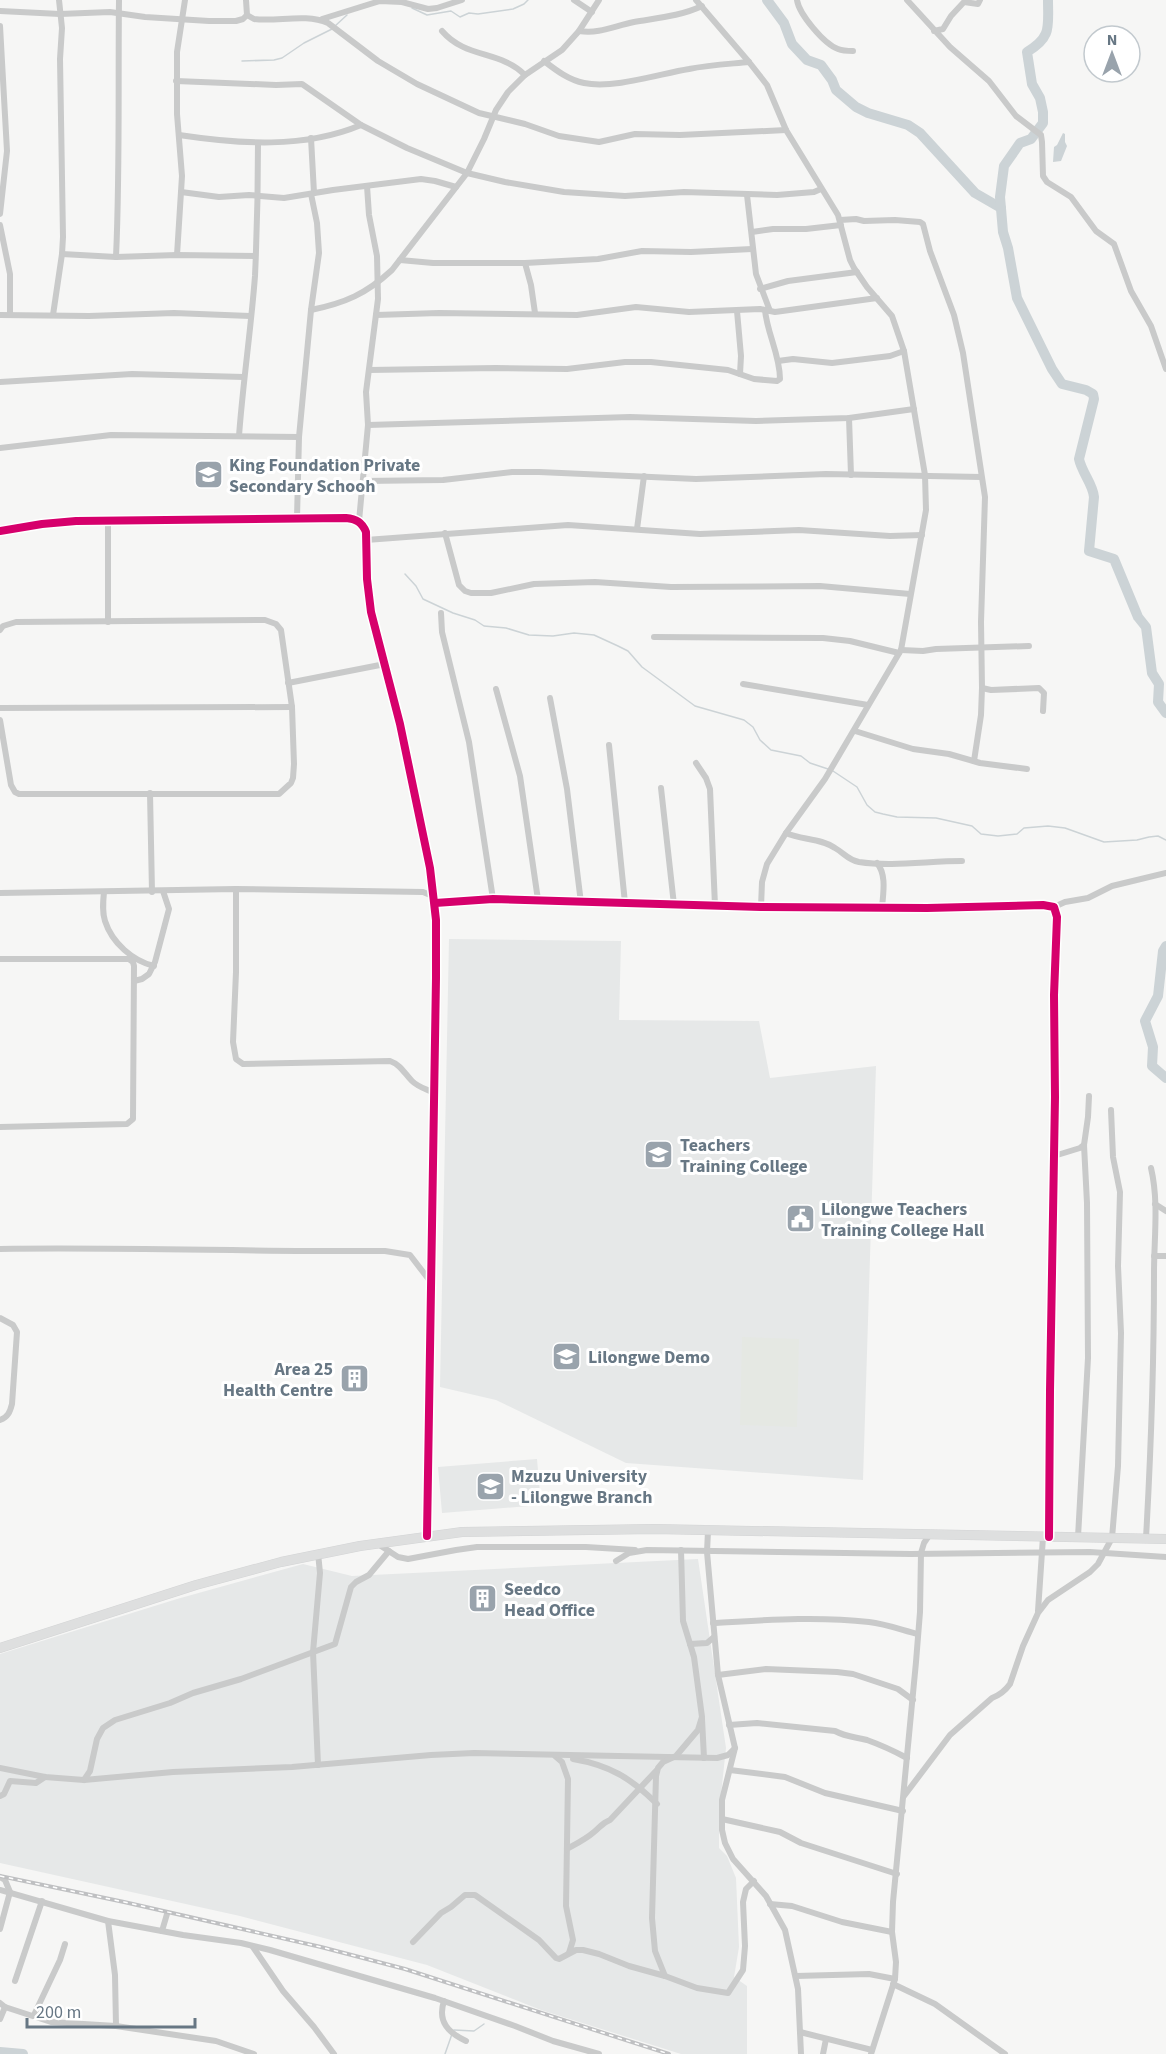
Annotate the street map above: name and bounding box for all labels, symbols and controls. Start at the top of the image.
north arrow [1082,24,1142,84]
text: N [1107,29,1117,51]
place label: King Foundation Private Secondary Schooh [229,453,420,499]
school or university icon: King Foundation Private Secondary Schooh [192,459,224,491]
place label: Teachers Training College [680,1133,808,1179]
school or university icon: Teachers Training College [643,1139,675,1171]
place label: Lilongwe Teachers Training College Hall [821,1197,984,1243]
public building icon: Lilongwe Teachers Training College Hall [784,1203,816,1235]
school or university icon: Lilongwe Demo [551,1341,583,1373]
place label: Lilongwe Demo [588,1345,710,1370]
place label: Area 25 Health Centre [223,1357,333,1403]
building icon: Area 25 Health Centre [338,1363,370,1395]
place label: Mzuzu University - Lilongwe Branch [511,1464,653,1510]
school or university icon: Mzuzu University - Lilongwe Branch [474,1470,506,1502]
place label: Seedco Head Office [504,1577,595,1623]
building icon: Seedco Head Office [467,1583,499,1615]
scale bar [27,1991,195,2029]
text: 200 m [36,2000,81,2025]

